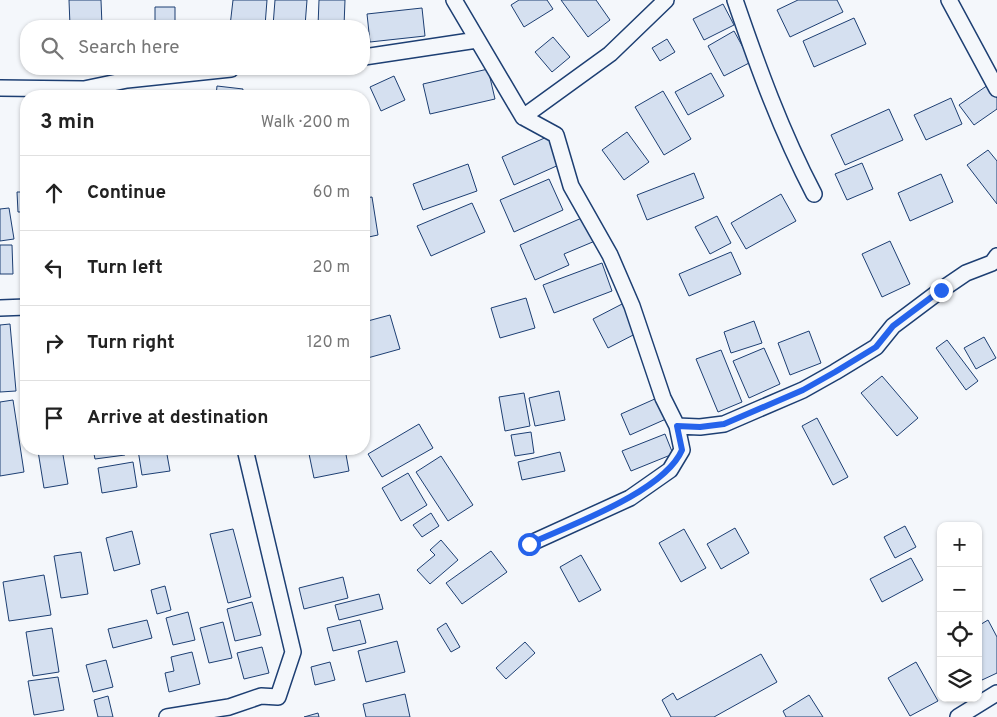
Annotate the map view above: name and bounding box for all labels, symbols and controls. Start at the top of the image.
search box [20,20,370,75]
icon: search [38,34,66,62]
text: Search here [78,36,180,60]
text: 3 min [40,109,95,136]
text: Walk · 200 m [261,113,350,133]
icon: ahead [40,179,68,207]
text: Continue [87,181,166,205]
text: 60 m [313,183,350,203]
icon: left [40,254,68,282]
text: Turn left [87,256,163,280]
text: 20 m [313,258,350,278]
route end [930,279,953,302]
icon: right [40,329,68,357]
text: Turn right [87,331,175,355]
text: 120 m [307,333,350,353]
icon: arrive [40,404,68,432]
text: Arrive at destination [87,406,268,430]
map controls [937,522,982,702]
button: + [937,522,982,567]
route start [518,533,541,556]
button: − [937,567,982,612]
button: locate [937,612,982,657]
button: layers [937,657,982,702]

